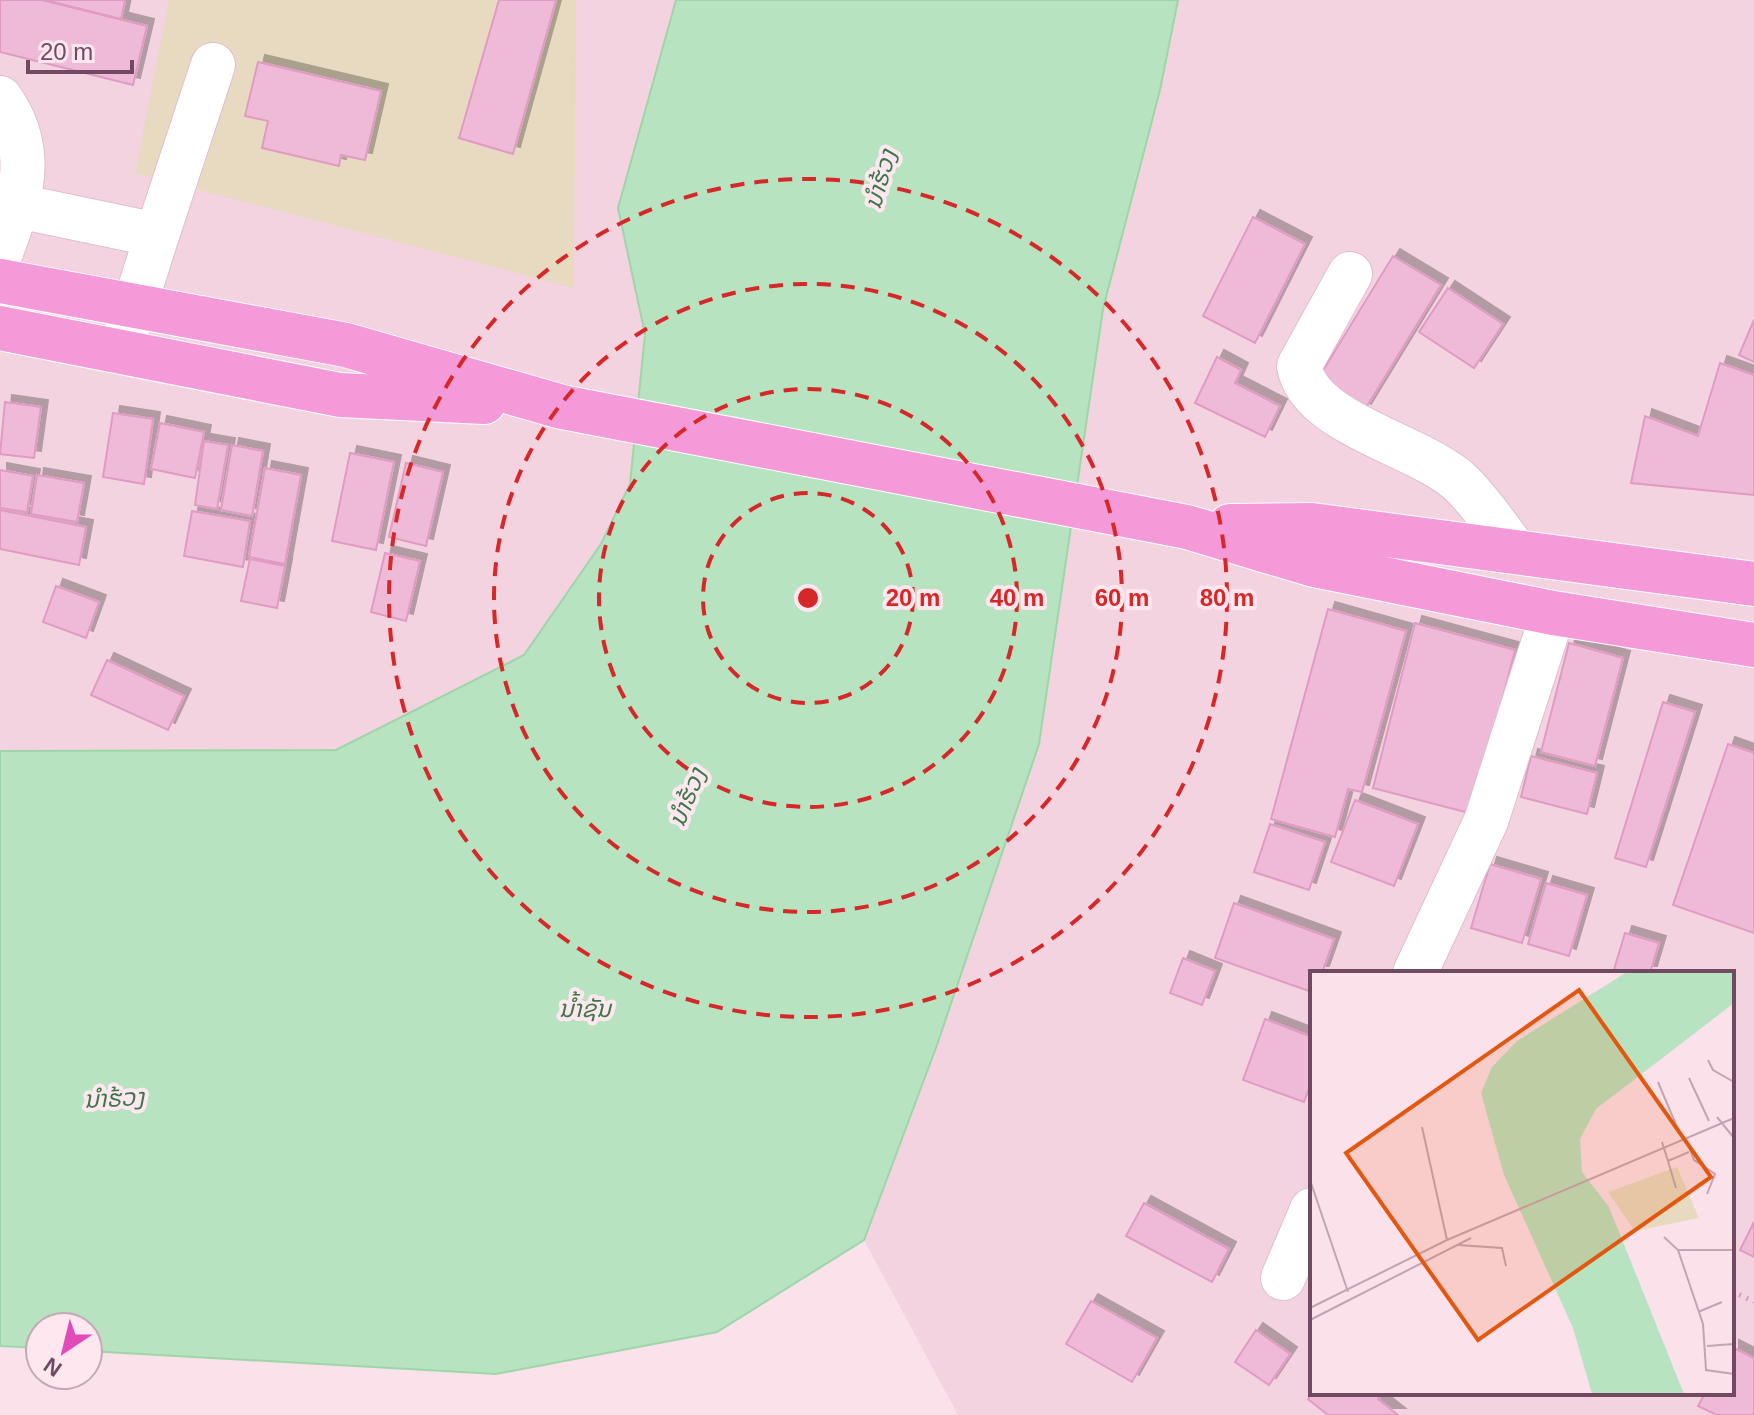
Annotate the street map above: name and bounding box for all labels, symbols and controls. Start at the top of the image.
scale bar [28,24,132,74]
text: 20 m [40,38,93,65]
water label: ນຳ້ຮວງ [859,145,902,212]
centre of rings [794,584,822,612]
text: 20 m [886,584,940,611]
text: 40 m [990,584,1044,611]
text: 60 m [1095,584,1149,611]
text: 80 m [1200,584,1254,611]
water label: ນຳ້ຮວງ [663,763,711,830]
inset map [1310,971,1734,1395]
water label: ນ້ຳຊັນ [559,991,613,1022]
water label: ນຳ້ຮວງ [83,1083,146,1113]
north arrow [24,1311,104,1391]
text: N [39,1352,66,1382]

